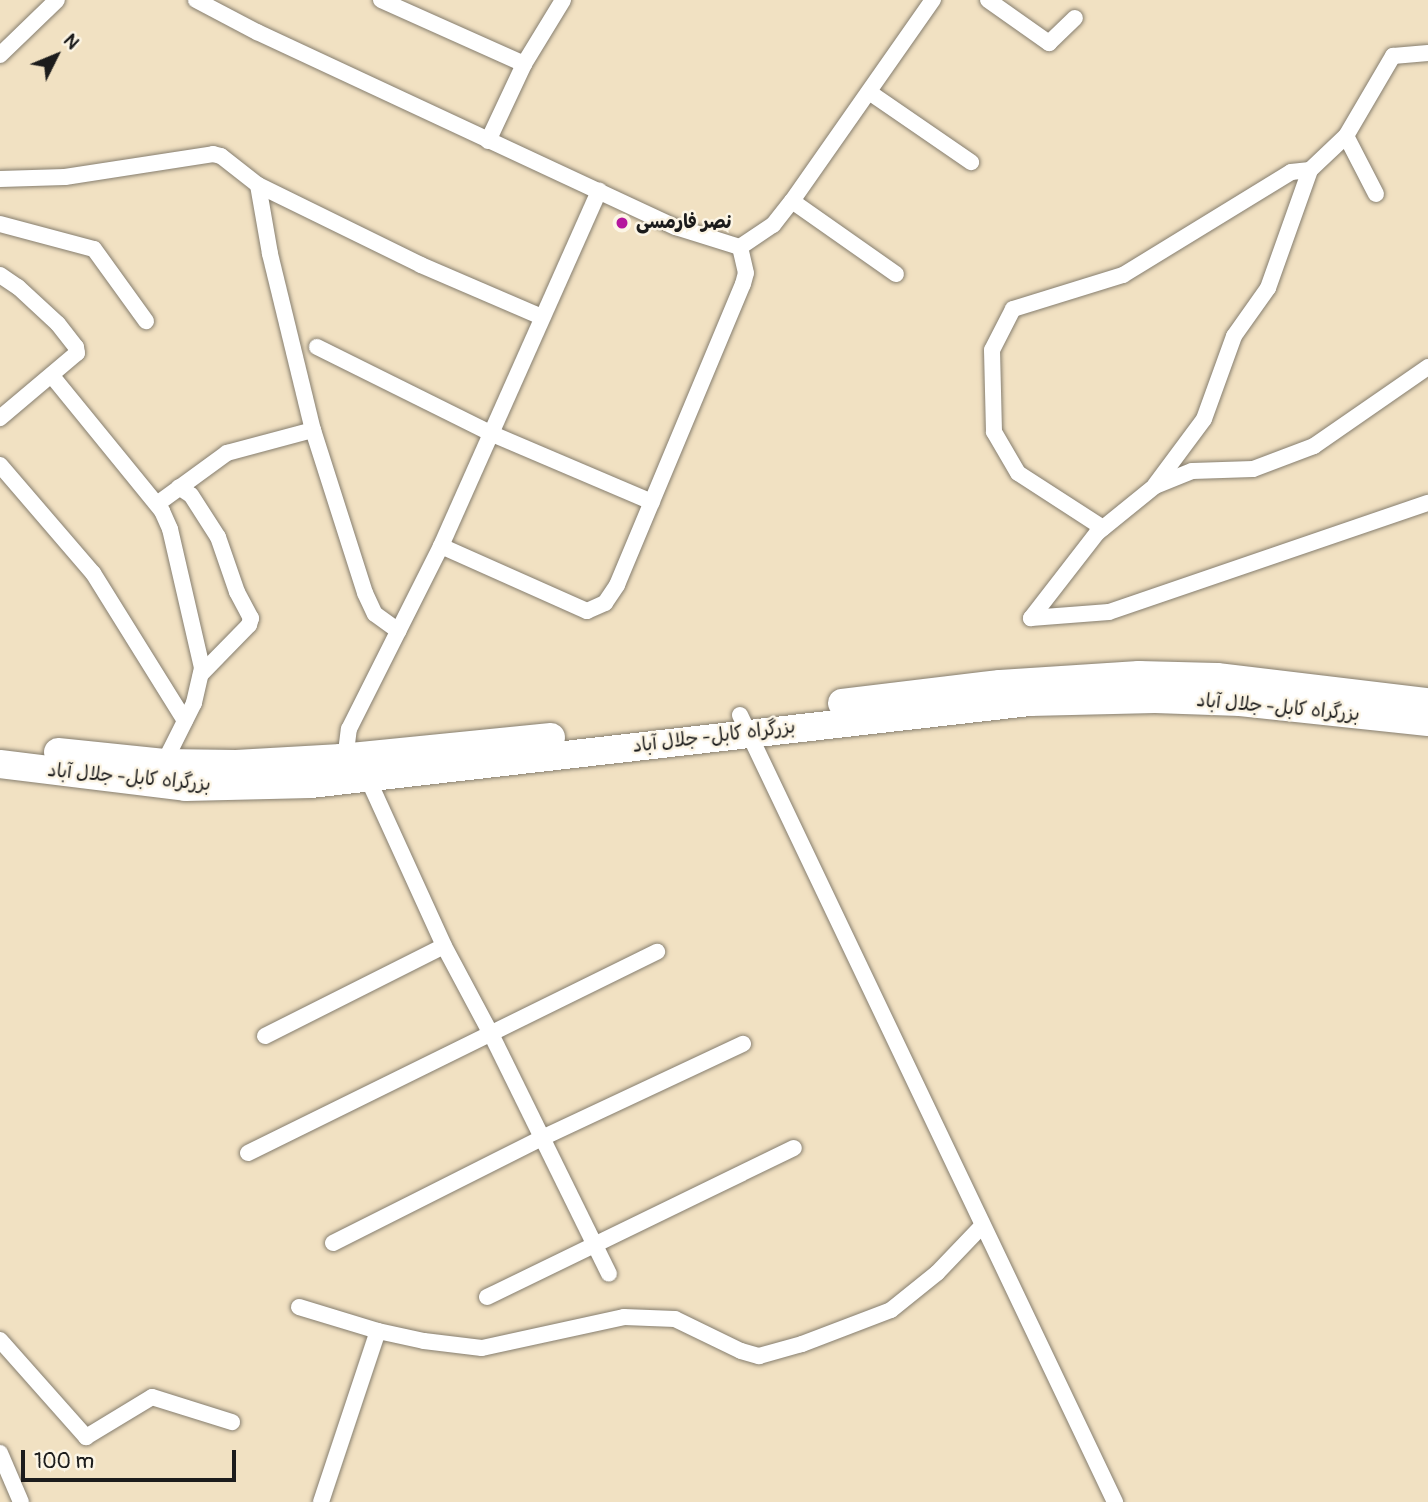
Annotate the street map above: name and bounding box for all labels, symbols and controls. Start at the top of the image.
north arrow [21,21,91,91]
text: N [58,29,85,55]
place label: نصر فارمسی [636,212,732,234]
marker: نصر فارمسی [614,215,630,231]
street label: بزرگراه کابل- جلال آباد [1195,690,1361,726]
street label: بزرگراه کابل- جلال آباد [631,716,797,758]
street label: بزرگراه کابل- جلال آباد [46,760,212,796]
scale bar [24,1436,240,1480]
text: 100 m [34,1448,94,1475]

